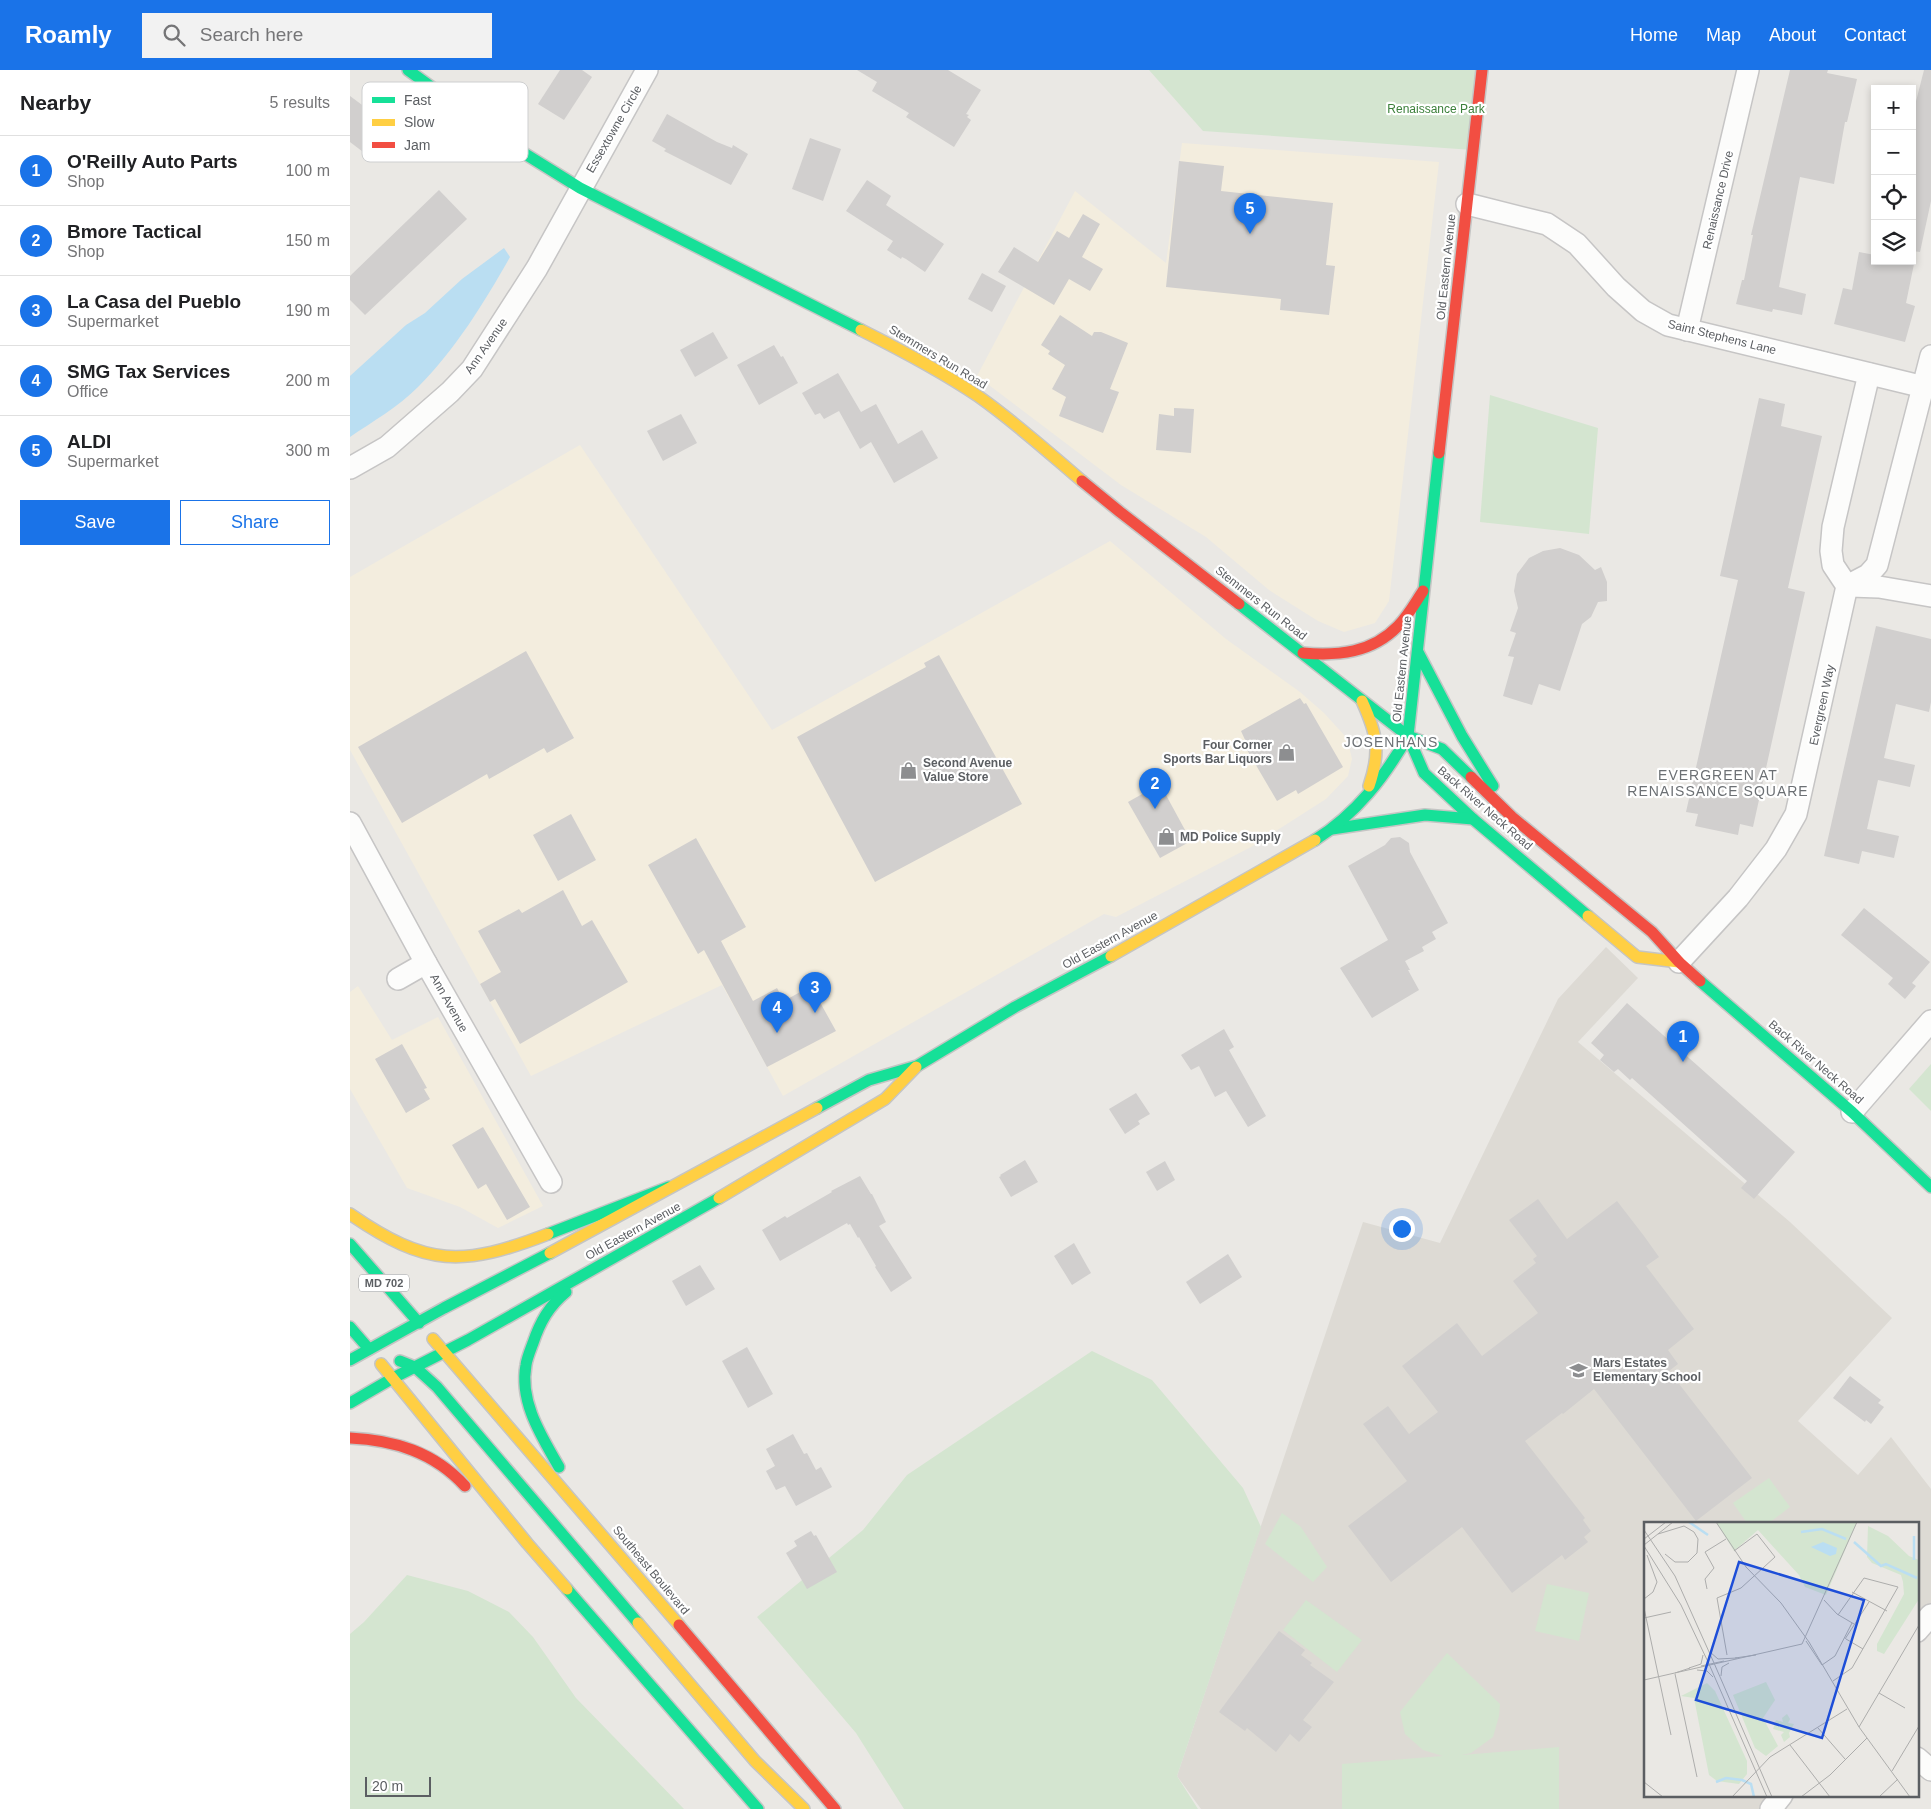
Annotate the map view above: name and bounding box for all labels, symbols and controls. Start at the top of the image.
search box [142,13,492,58]
text: Roamly [25,21,112,48]
icon: search [160,21,188,49]
text: Search here [200,24,303,45]
text: Home [1630,25,1678,45]
text: Map [1706,25,1741,45]
text: About [1769,25,1816,45]
text: Contact [1844,25,1906,45]
legend [362,82,528,162]
street label: Essextowne Circle [583,82,645,175]
map controls [1871,85,1916,265]
button: + [1871,85,1916,130]
text: Nearby [20,91,91,114]
text: Fast [404,92,431,108]
text: 5 results [270,94,330,111]
park label: Renaissance Park [1387,102,1486,116]
text: Slow [404,114,435,130]
button: − [1871,130,1916,175]
text: Jam [404,137,430,153]
street label: Renaissance Drive [1700,149,1736,251]
text: O'Reilly Auto Parts [67,151,238,172]
text: 1 [32,162,40,179]
text: 100 m [286,162,330,179]
text: Shop [67,173,104,190]
button: locate [1871,175,1916,220]
pin: 5 [1234,193,1266,234]
street label: Old Eastern Avenue [1433,213,1459,321]
button: layers [1871,220,1916,265]
text: Bmore Tactical [67,221,202,242]
text: 2 [32,232,40,249]
text: 150 m [286,232,330,249]
text: Shop [67,243,104,260]
text: La Casa del Pueblo [67,291,241,312]
text: 3 [32,302,40,319]
text: 190 m [286,302,330,319]
text: Supermarket [67,313,159,330]
street label: Ann Avenue [462,315,510,376]
street label: Saint Stephens Lane [1666,317,1778,357]
street label: Stemmers Run Road [886,322,990,392]
text: SMG Tax Services [67,361,230,382]
text: 4 [32,372,40,389]
text: 200 m [286,372,330,389]
text: Office [67,383,109,400]
text: ALDI [67,431,111,452]
text: 5 [32,442,40,459]
text: 300 m [286,442,330,459]
text: Supermarket [67,453,159,470]
button: Save [20,500,170,545]
button: Share [180,500,330,545]
street label: Stemmers Run Road [1213,563,1309,643]
street label: Old Eastern Avenue [1389,615,1415,723]
street label: Evergreen Way [1807,663,1837,747]
district label: JOSENHANS [1344,734,1438,750]
place label: Four Corner Sports Bar Liquors [1163,738,1272,766]
shop icon: Four Corner Sports Bar Liquors [1276,742,1296,762]
place label: Second Avenue Value Store [923,756,1012,784]
shop icon: Second Avenue Value Store [899,760,919,780]
street label: Back River Neck Road [1435,763,1535,853]
district label: EVERGREEN AT RENAISSANCE SQUARE [1627,767,1809,799]
pin: 2 [1139,768,1171,809]
shop icon: MD Police Supply [1156,827,1176,847]
place label: MD Police Supply [1180,830,1281,844]
street label: Old Eastern Avenue [1060,908,1160,972]
street label: Ann Avenue [427,971,471,1035]
pin: 3 [799,972,831,1013]
pin: 4 [761,992,793,1033]
street label: Back River Neck Road [1766,1017,1866,1107]
pin: 1 [1667,1021,1699,1062]
street label: Old Eastern Avenue [583,1199,683,1263]
your location [1389,1216,1415,1242]
road number: MD 702 [359,1274,409,1292]
place label: Mars Estates Elementary School [1593,1356,1701,1384]
school or university icon: Mars Estates Elementary School [1569,1360,1589,1380]
inset map [1644,1522,1918,1796]
street label: Southeast Boulevard [610,1523,692,1617]
scale bar [365,1774,431,1797]
text: 20 m [372,1778,403,1794]

